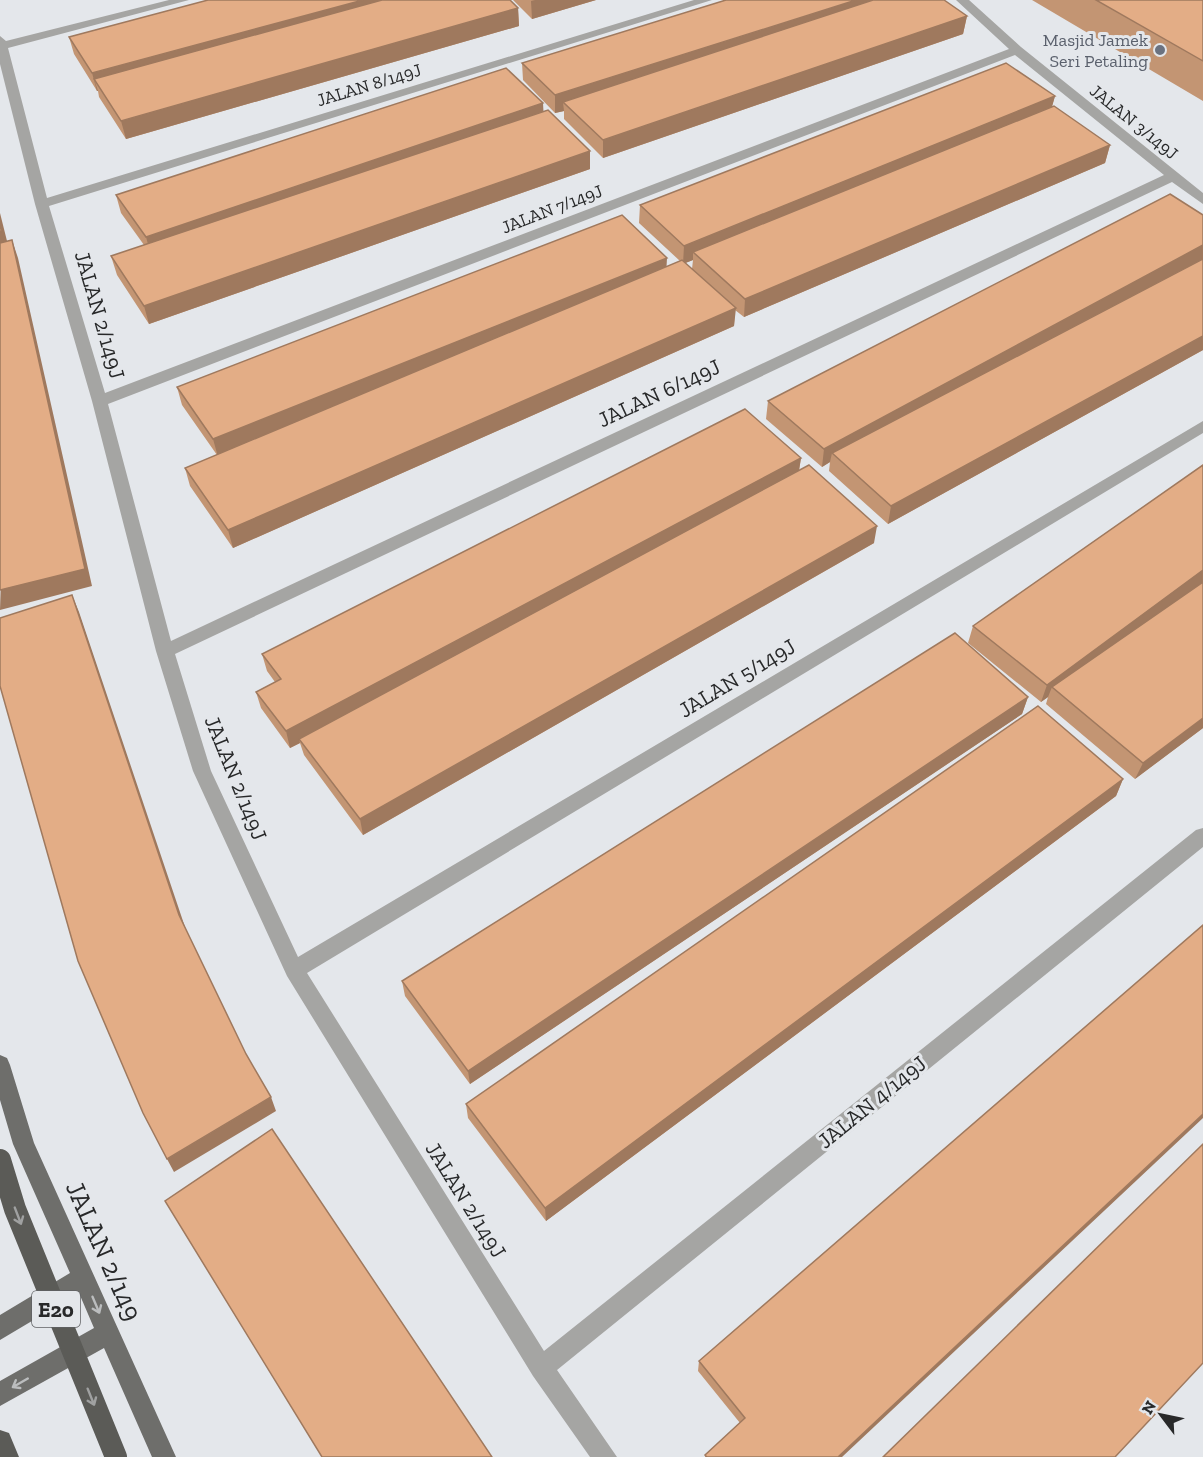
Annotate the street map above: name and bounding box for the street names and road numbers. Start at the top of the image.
street label: JALAN 8/149J [314,59,424,111]
street label: JALAN 3/149J [1085,80,1183,164]
street label: JALAN 7/149J [498,180,606,238]
street label: JALAN 2/149J [69,248,131,382]
street label: JALAN 6/149J [593,353,725,433]
street label: JALAN 5/149J [674,632,800,724]
street label: JALAN 2/149J [199,712,273,844]
street label: JALAN 4/149J [812,1050,932,1154]
street label: JALAN 2/149J [420,1137,512,1263]
street label: JALAN 2/149 [59,1176,149,1326]
road number: E20 [32,1291,80,1327]

